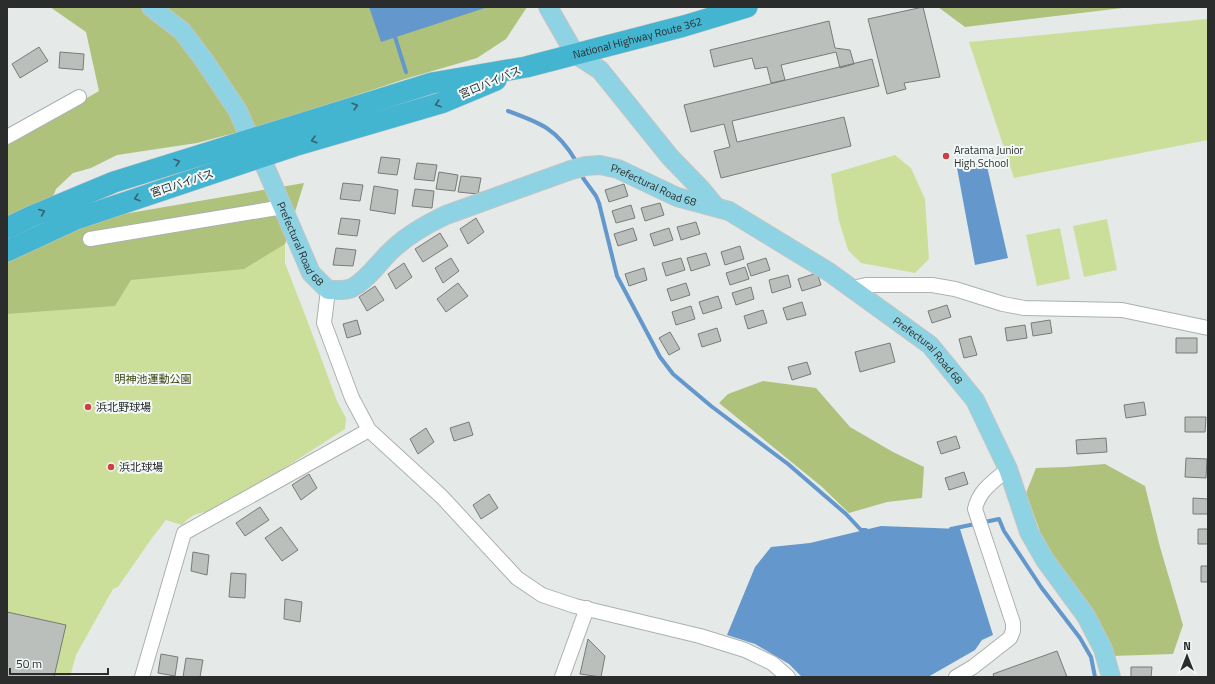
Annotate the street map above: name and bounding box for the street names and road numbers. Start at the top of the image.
street label: National Highway Route 362 [571,13,704,63]
street label: 宮口バイパス [457,62,523,102]
street label: Prefectural Road 68 [609,160,698,210]
street label: 宮口バイパス [148,165,216,201]
street label: Prefectural Road 68 [273,199,328,290]
street label: Prefectural Road 68 [890,313,967,387]

